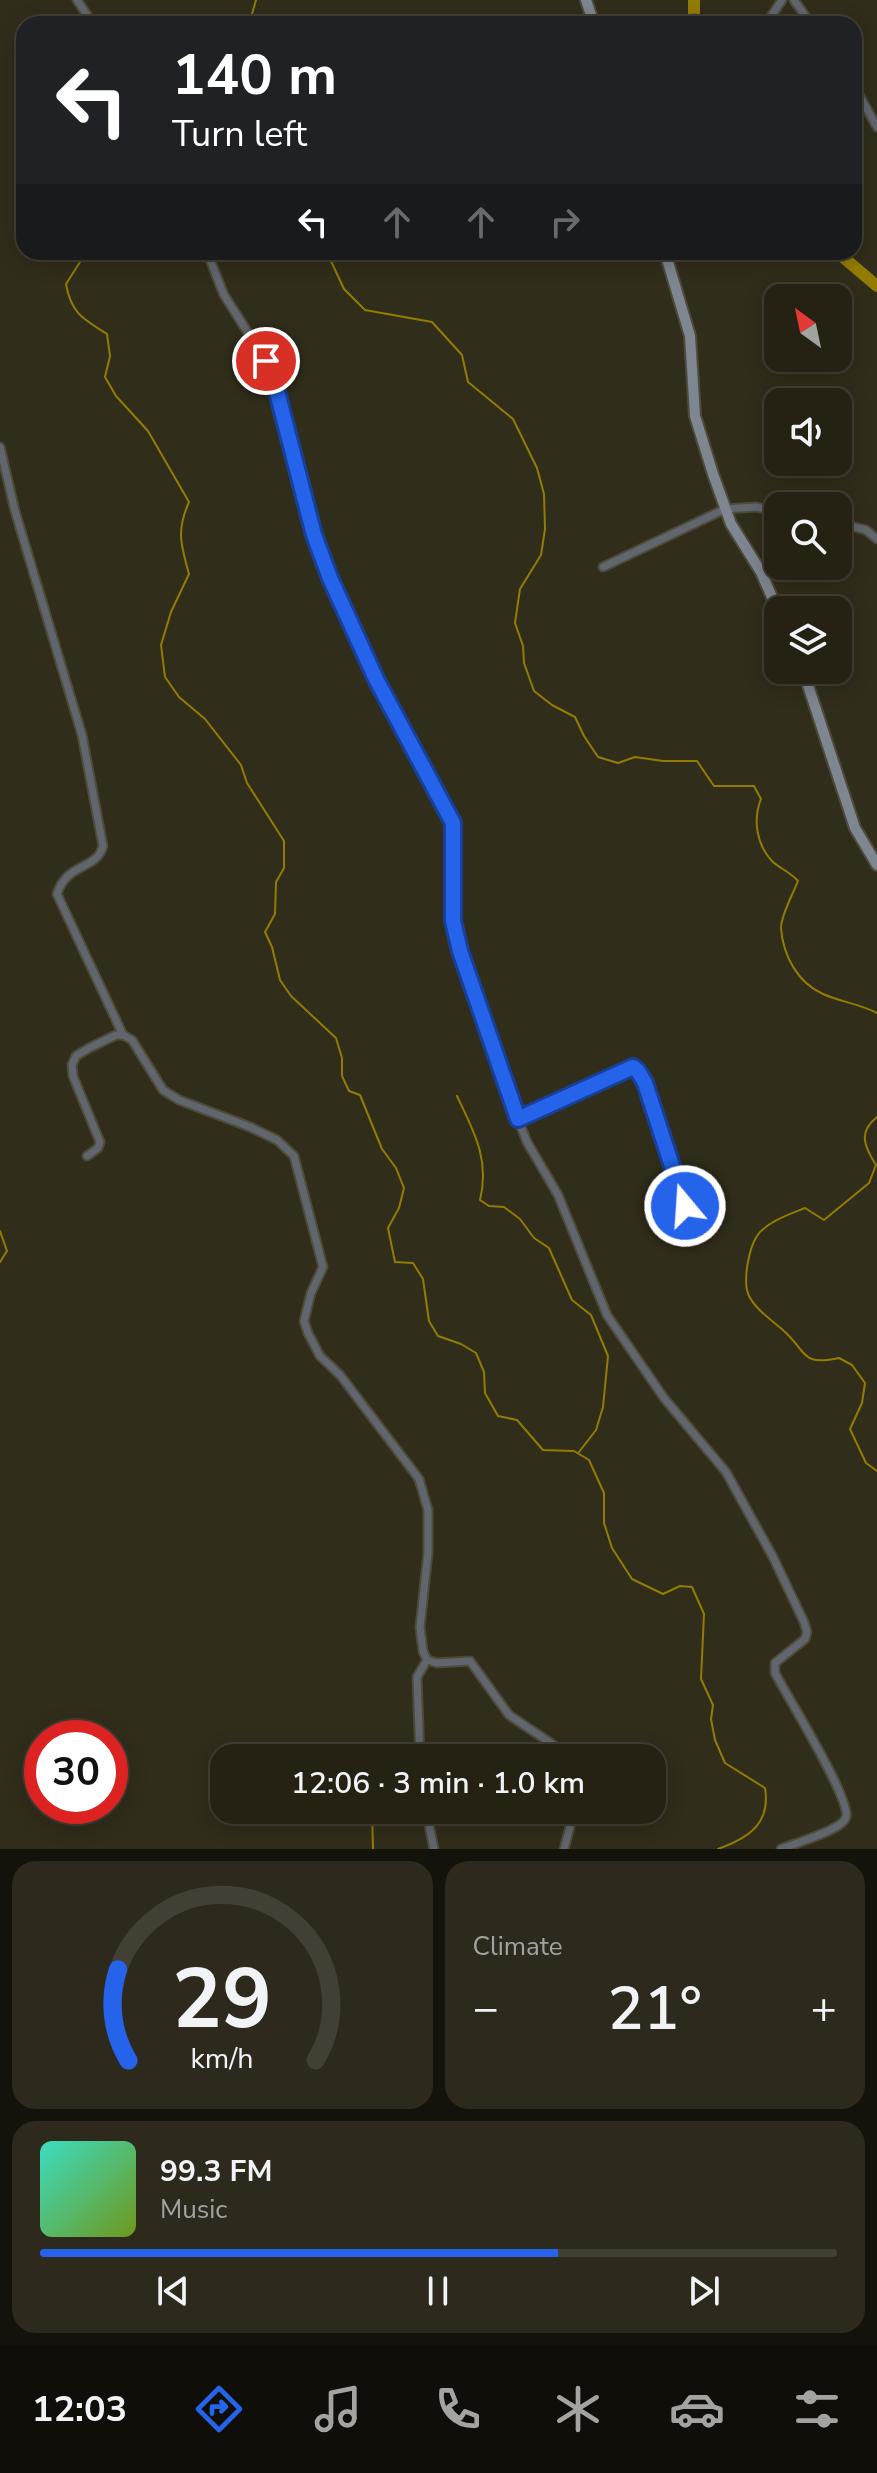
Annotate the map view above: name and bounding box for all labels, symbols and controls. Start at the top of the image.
text: 140 m [172,37,337,114]
icon: left [40,48,144,152]
text: Turn left [172,110,307,159]
icon: left [291,200,335,244]
icon: ahead [375,200,419,244]
icon: ahead [459,200,503,244]
icon: right [543,200,587,244]
north arrow [764,284,852,372]
map controls [764,284,852,684]
pin [232,327,300,395]
icon: arrive [244,339,288,383]
button: sound [764,388,852,476]
button: search [764,492,852,580]
button: layers [764,596,852,684]
position arrow [643,1164,727,1248]
speed limit sign: 30 [24,1720,128,1824]
text: 12:06 · 3 min · 1.0 km [291,1763,585,1804]
text: Climate [473,1929,563,1964]
text: 29 [172,1943,272,2056]
text: 21° [608,1968,702,2050]
text: − [473,1979,499,2039]
text: + [811,1979,837,2039]
text: km/h [191,2039,254,2078]
text: 99.3 FM [160,2151,272,2192]
text: Music [160,2192,227,2227]
icon: previous [151,2269,195,2313]
icon: pause [416,2269,460,2313]
icon: next [682,2269,726,2313]
icon: directions [191,2381,247,2437]
icon: music [310,2381,366,2437]
icon: phone [430,2381,486,2437]
icon: climate [550,2381,606,2437]
icon: car [669,2381,725,2437]
icon: filters [789,2381,845,2437]
text: 12:03 [32,2385,127,2434]

